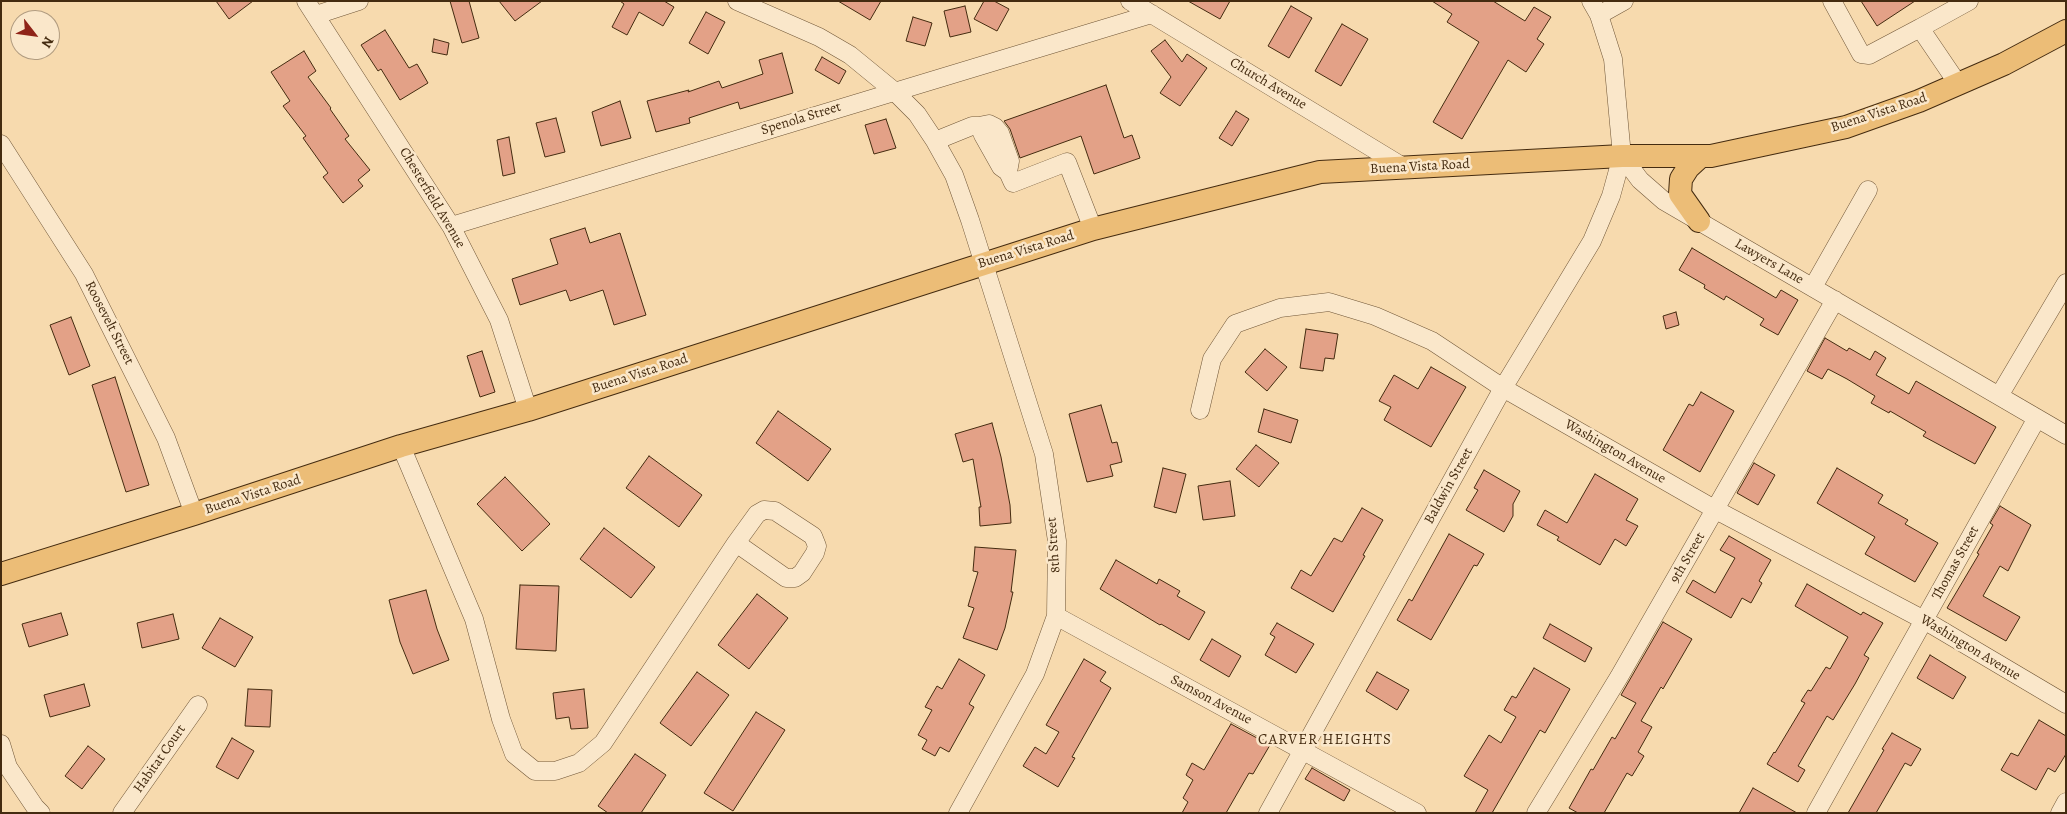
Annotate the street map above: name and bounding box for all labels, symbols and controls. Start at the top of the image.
north arrow [10,10,60,60]
text: N [37,33,58,51]
street label: Church Avenue [1226,54,1310,114]
street label: Buena Vista Road [1829,90,1929,136]
street label: Spenola Street [759,99,843,139]
street label: Chesterfield Avenue [395,145,469,251]
street label: Buena Vista Road [1370,156,1470,178]
street label: Buena Vista Road [976,227,1076,273]
street label: Lawyers Lane [1732,236,1806,288]
street label: Roosevelt Street [81,278,137,368]
street label: Buena Vista Road [590,351,690,397]
street label: Washington Avenue [1561,416,1669,488]
street label: Baldwin Street [1421,445,1477,527]
street label: Buena Vista Road [203,472,303,518]
street label: 8th Street [1044,516,1064,574]
street label: Thomas Street [1929,523,1983,603]
street label: 9th Street [1667,530,1709,586]
street label: Washington Avenue [1917,611,2023,685]
street label: Samson Avenue [1167,671,1255,729]
street label: Habitat Court [130,722,190,796]
district label: CARVER HEIGHTS [1256,731,1394,749]

